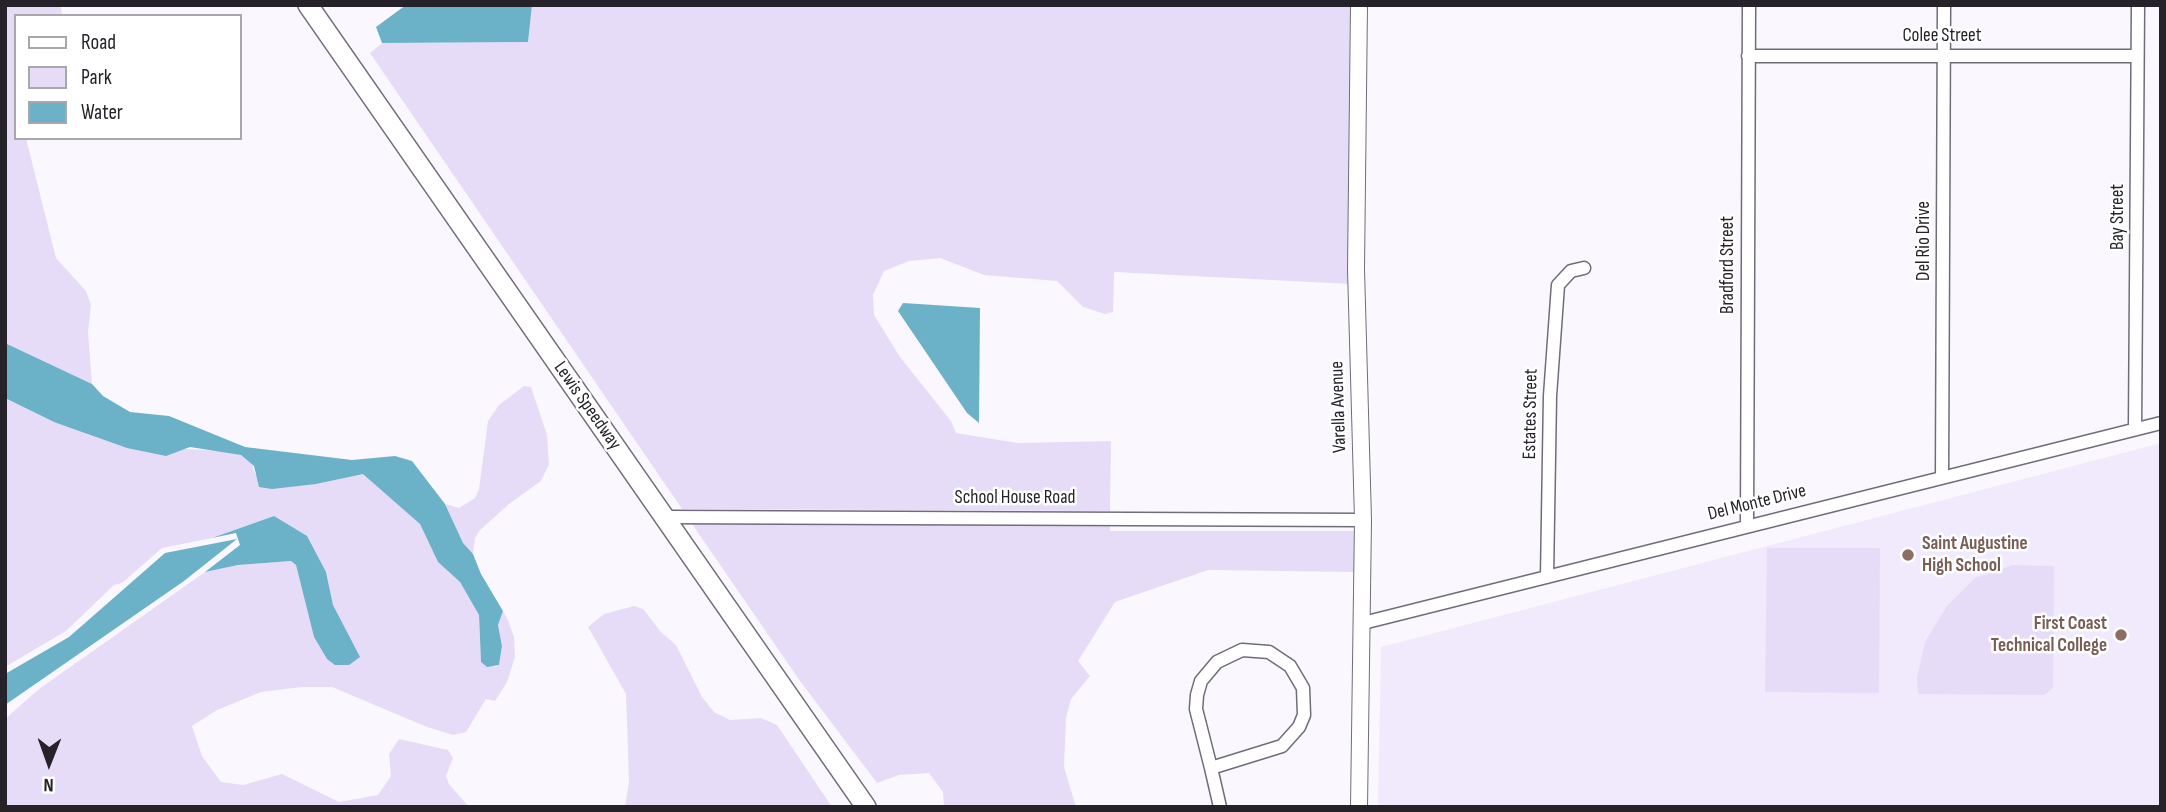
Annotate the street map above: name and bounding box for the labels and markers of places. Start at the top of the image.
place label: Saint Augustine High School [1922,533,2028,577]
marker: Saint Augustine High School [1900,547,1916,563]
place label: First Coast Technical College [1991,613,2107,657]
marker: First Coast Technical College [2113,627,2129,643]

